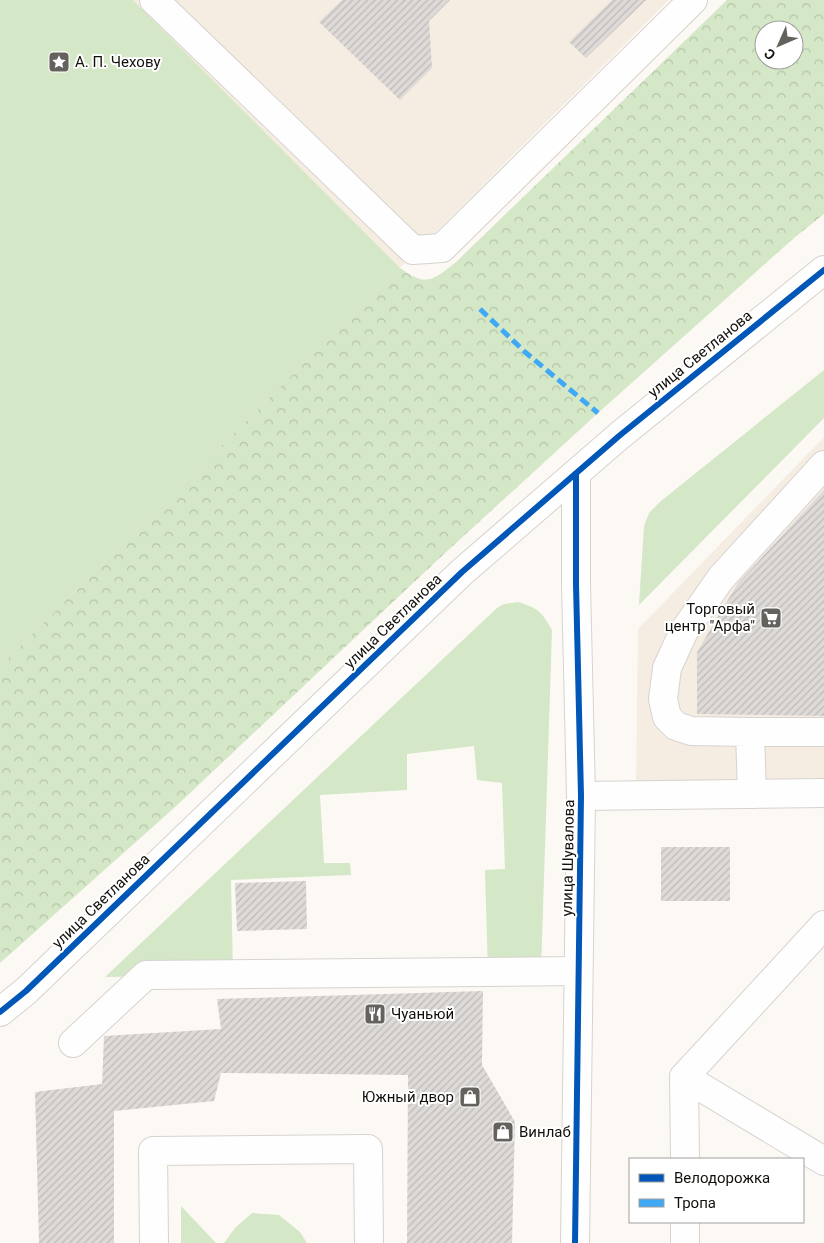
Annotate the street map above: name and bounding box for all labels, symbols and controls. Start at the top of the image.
north arrow [754,20,804,70]
text: С [761,45,779,63]
place icon: А. П. Чехову [47,50,71,74]
place label: А. П. Чехову [75,53,161,71]
street label: улица Светланова [644,307,756,401]
street label: улица Светланова [341,570,445,672]
place label: Торговый центр "Арфа" [665,600,755,635]
supermarket icon: Торговый центр "Арфа" [759,606,783,630]
street label: улица Шувалова [558,799,578,917]
street label: улица Светланова [49,850,153,952]
restaurant icon: Чуаньюй [363,1002,387,1026]
place label: Чуаньюй [391,1005,454,1023]
shop icon: Южный двор [458,1085,482,1109]
place label: Южный двор [362,1088,454,1106]
shop icon: Винлаб [491,1120,515,1144]
place label: Винлаб [519,1123,571,1141]
legend [629,1158,804,1223]
text: Велодорожка [674,1169,770,1187]
text: Тропа [674,1194,716,1212]

